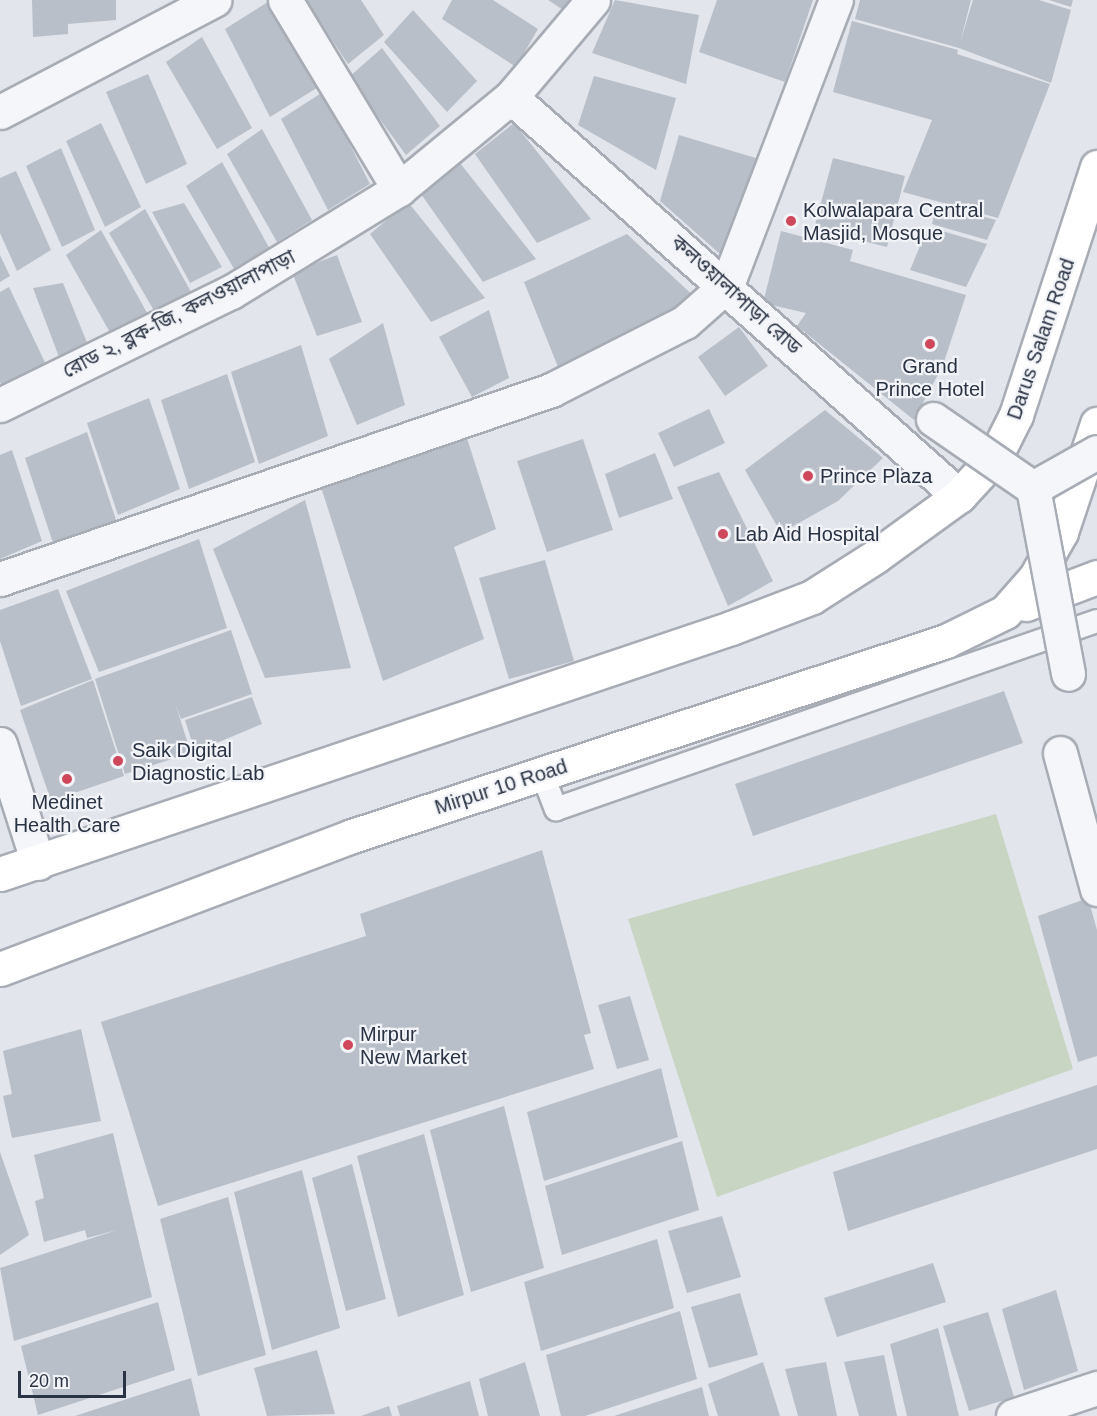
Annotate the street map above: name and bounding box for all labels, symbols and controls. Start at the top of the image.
place label: Kolwalapara Central Masjid, Mosque [803,198,983,245]
marker: Kolwalapara Central Masjid, Mosque [784,214,798,228]
street label: কলওয়ালাপাড়া রোড [666,230,806,360]
street label: রোড ২, ব্লক-জি, কলওয়ালাপাড়া [59,245,299,383]
street label: Darus Salam Road [1002,255,1080,423]
marker: Grand Prince Hotel [923,337,937,351]
place label: Grand Prince Hotel [876,354,984,401]
place label: Prince Plaza [820,464,932,488]
marker: Prince Plaza [801,469,815,483]
place label: Lab Aid Hospital [735,522,881,546]
marker: Lab Aid Hospital [716,527,730,541]
place label: Saik Digital Diagnostic Lab [132,738,264,785]
marker: Saik Digital Diagnostic Lab [109,752,127,770]
street label: Mirpur 10 Road [432,754,570,820]
marker: Medinet Health Care [58,770,76,788]
place label: Medinet Health Care [14,790,120,837]
place label: Mirpur New Market [360,1022,467,1069]
marker: Mirpur New Market [341,1038,355,1052]
scale bar [21,1359,129,1397]
text: 20 m [29,1371,69,1391]

